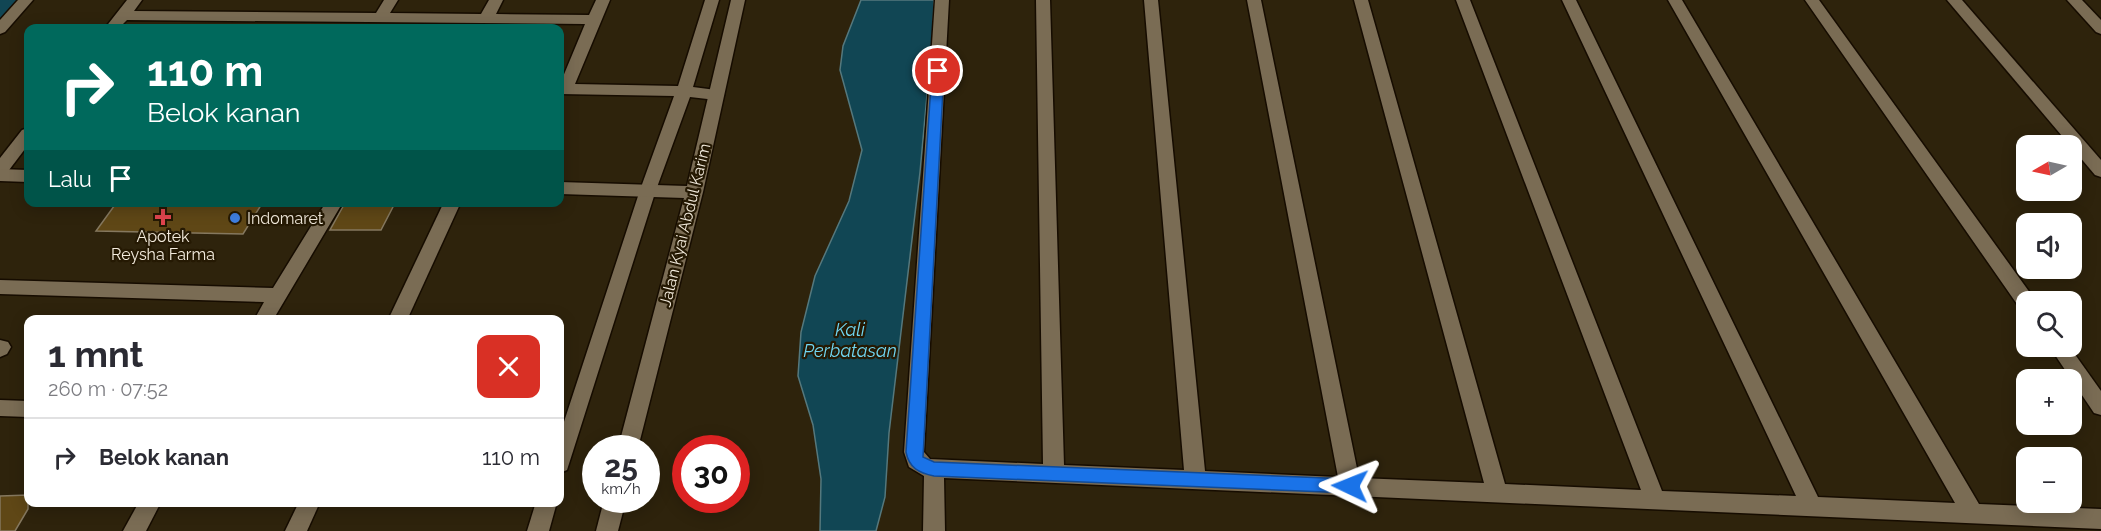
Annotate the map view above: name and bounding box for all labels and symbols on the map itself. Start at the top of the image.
pin [912,45,963,96]
north arrow [2016,135,2082,201]
street label: Jalan Kyai Abdul Karim [656,141,714,309]
place label: Indomaret [247,209,324,228]
marker: Apotek Reysha Farma [156,210,170,224]
marker: Indomaret [228,211,242,225]
place label: Apotek Reysha Farma [111,227,215,264]
water label: Kali Perbatasan [803,319,897,361]
speed limit sign: 30 [672,435,750,513]
position arrow [1318,454,1382,518]

